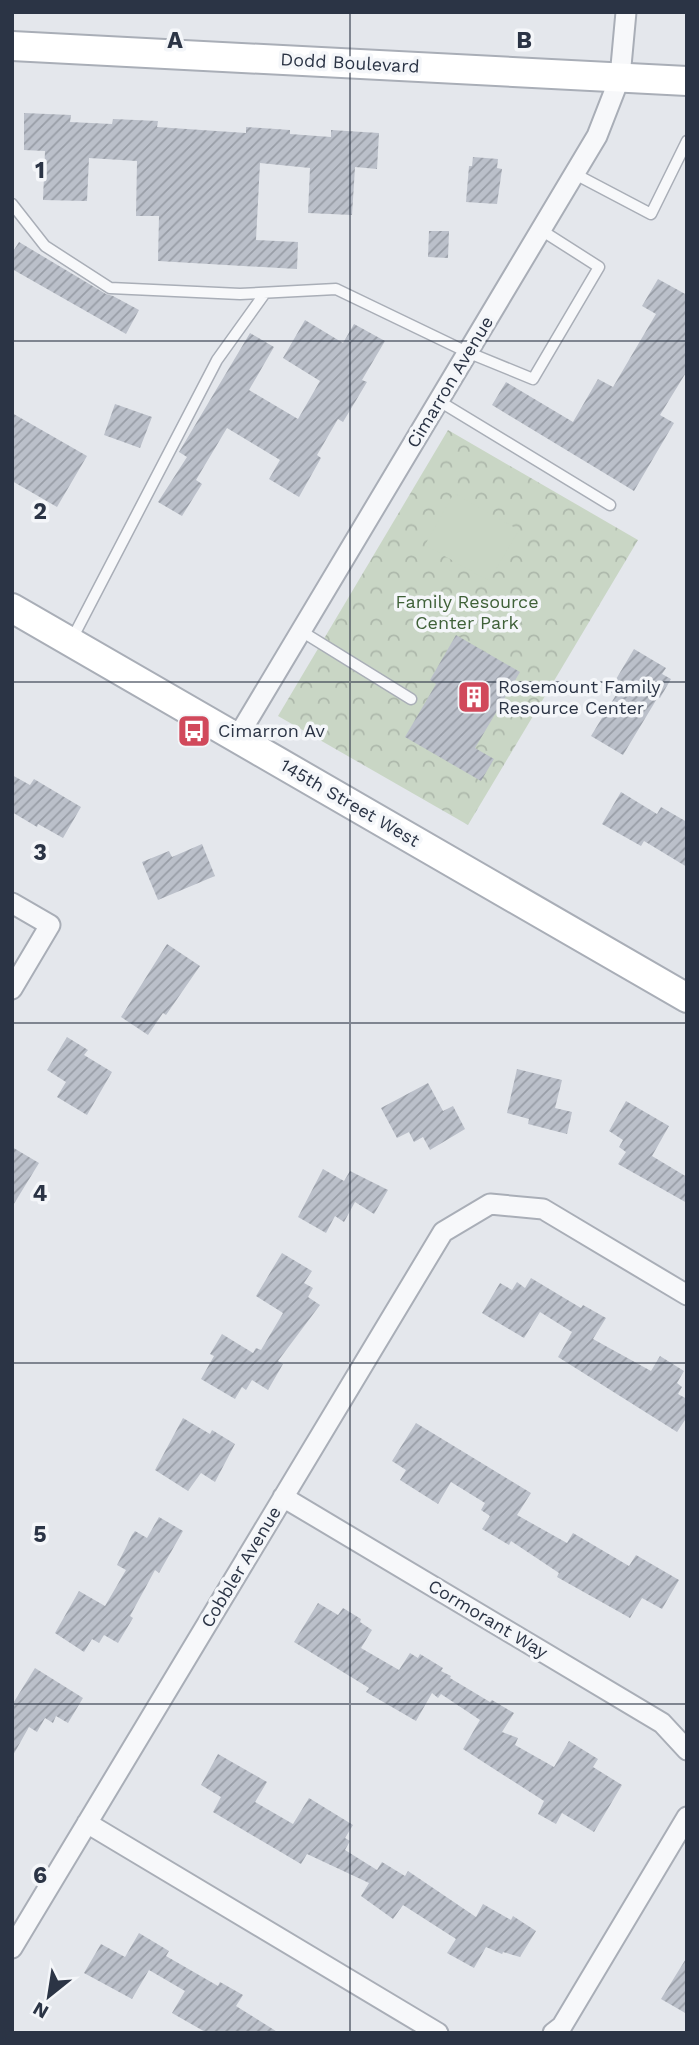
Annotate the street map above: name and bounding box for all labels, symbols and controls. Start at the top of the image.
text: A [167,27,183,54]
text: B [516,27,532,54]
street label: Dodd Boulevard [280,48,420,77]
text: 1 [35,157,45,184]
street label: Cimarron Avenue [402,312,497,451]
text: 2 [33,498,47,525]
park label: Family Resource Center Park [395,591,539,633]
place label: Rosemount Family Resource Center [498,676,661,718]
building icon: Rosemount Family Resource Center [455,678,493,716]
bus stop icon: Cimarron Av [175,712,213,750]
place label: Cimarron Av [218,720,326,741]
street label: 145th Street West [277,754,424,851]
text: 3 [33,839,47,866]
text: 4 [33,1180,48,1207]
street label: Cobbler Avenue [196,1502,285,1631]
text: 5 [33,1521,47,1548]
street label: Cormorant Way [425,1575,552,1663]
text: 6 [33,1862,47,1889]
north arrow [14,1961,84,2031]
text: N [29,1997,53,2024]

